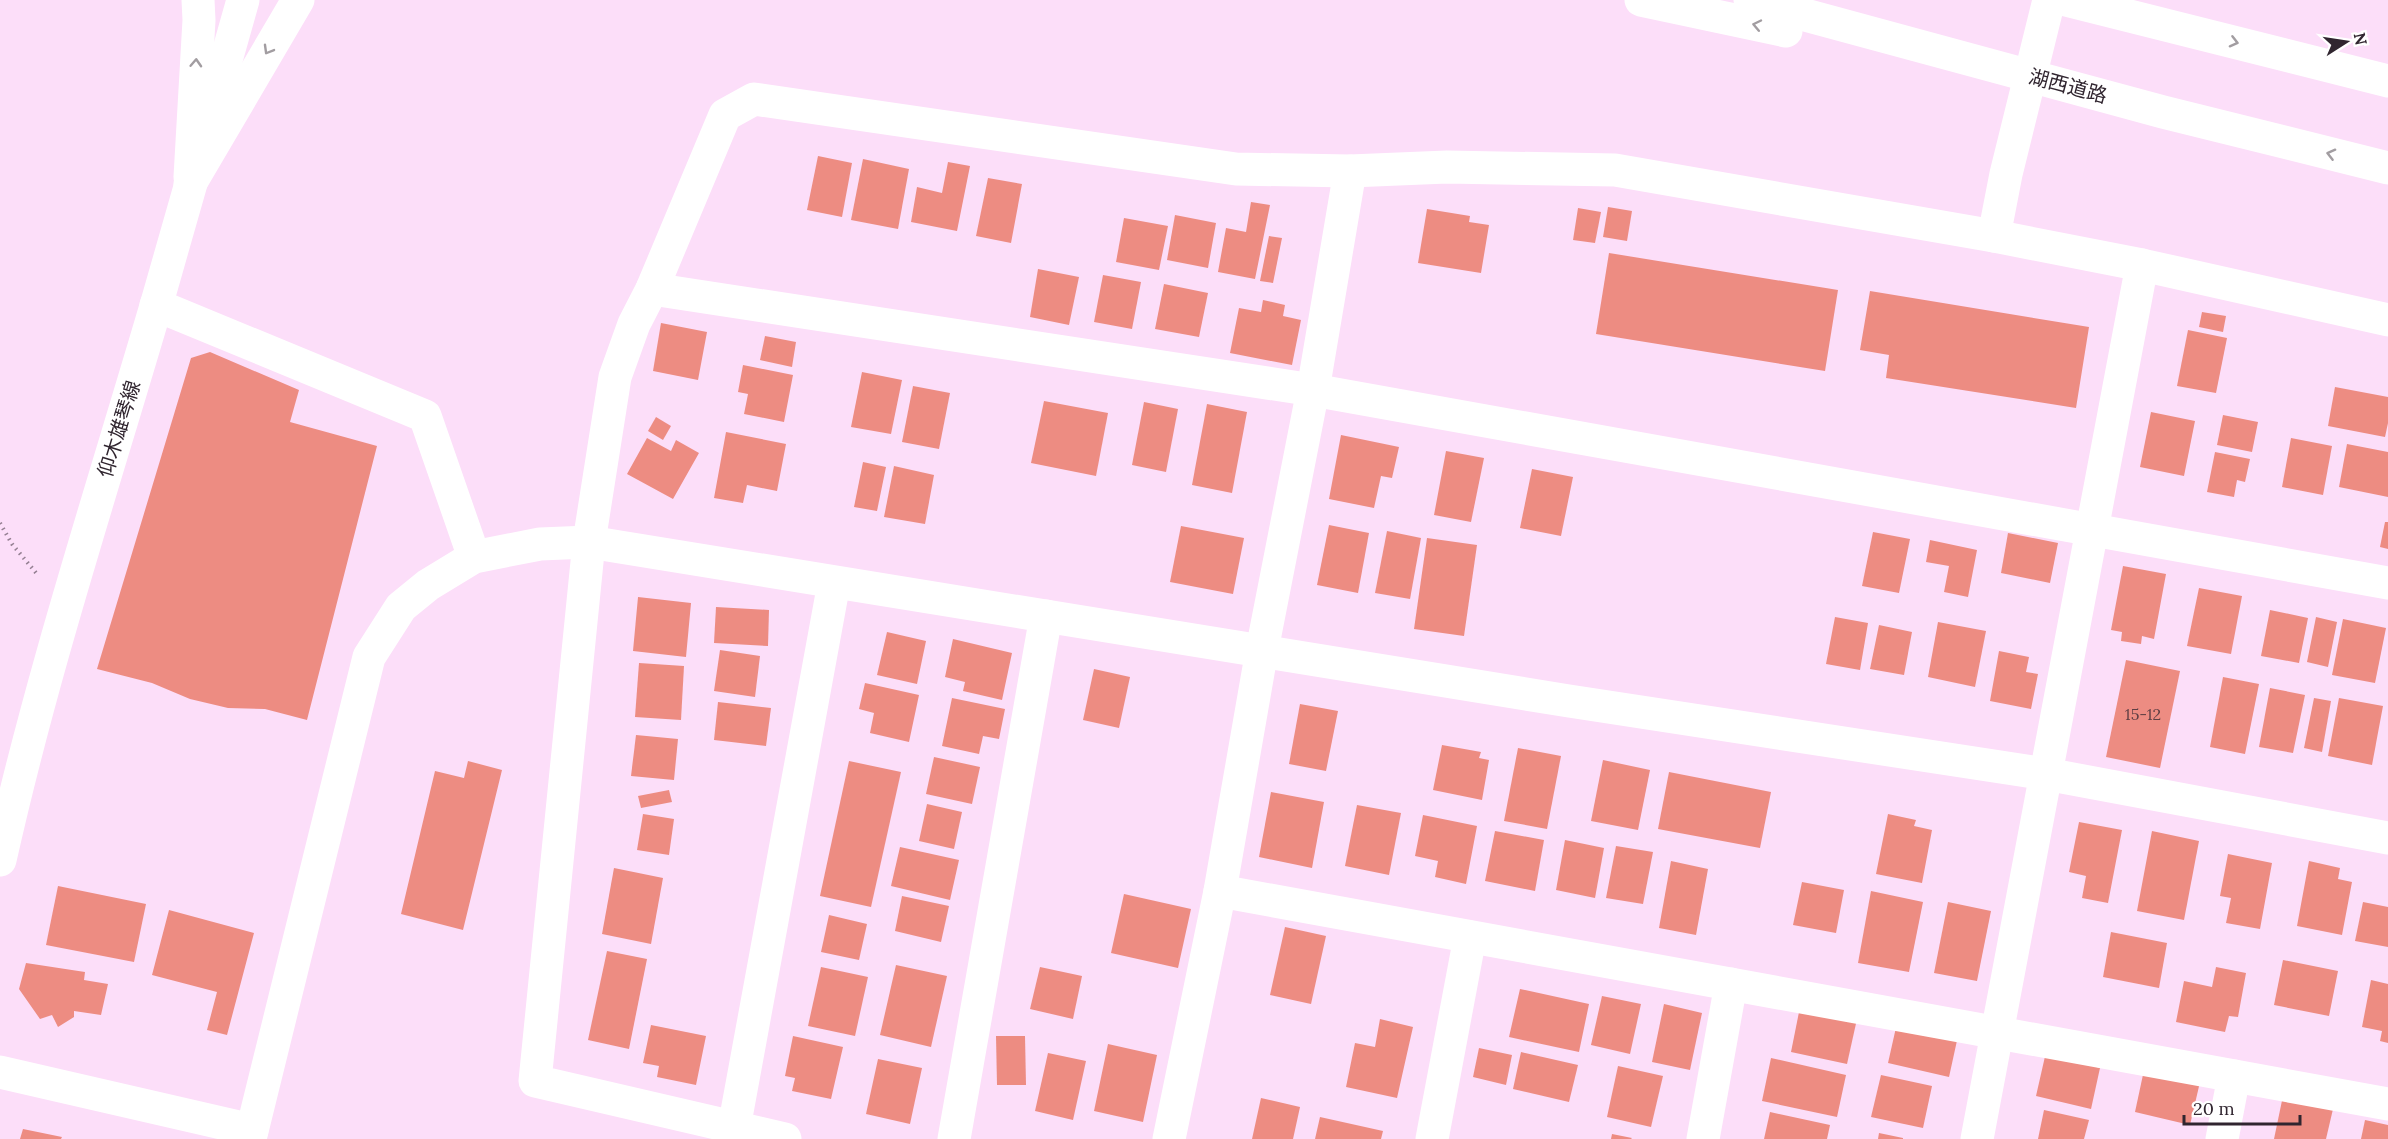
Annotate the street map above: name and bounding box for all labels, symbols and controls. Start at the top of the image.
north arrow [2316,12,2376,72]
one-way arrow [1752,19,1762,32]
text: N [2350,31,2372,47]
one-way arrow [2229,34,2239,47]
one-way arrow [263,44,275,54]
one-way arrow [190,59,203,68]
street label: 湖西道路 [2026,63,2110,108]
one-way arrow [2326,148,2336,161]
street label: 仰木雄琴線 [92,377,145,480]
house number: 15-12 [2125,704,2161,724]
scale bar [2184,1088,2300,1126]
text: 20 m [2193,1097,2235,1120]

